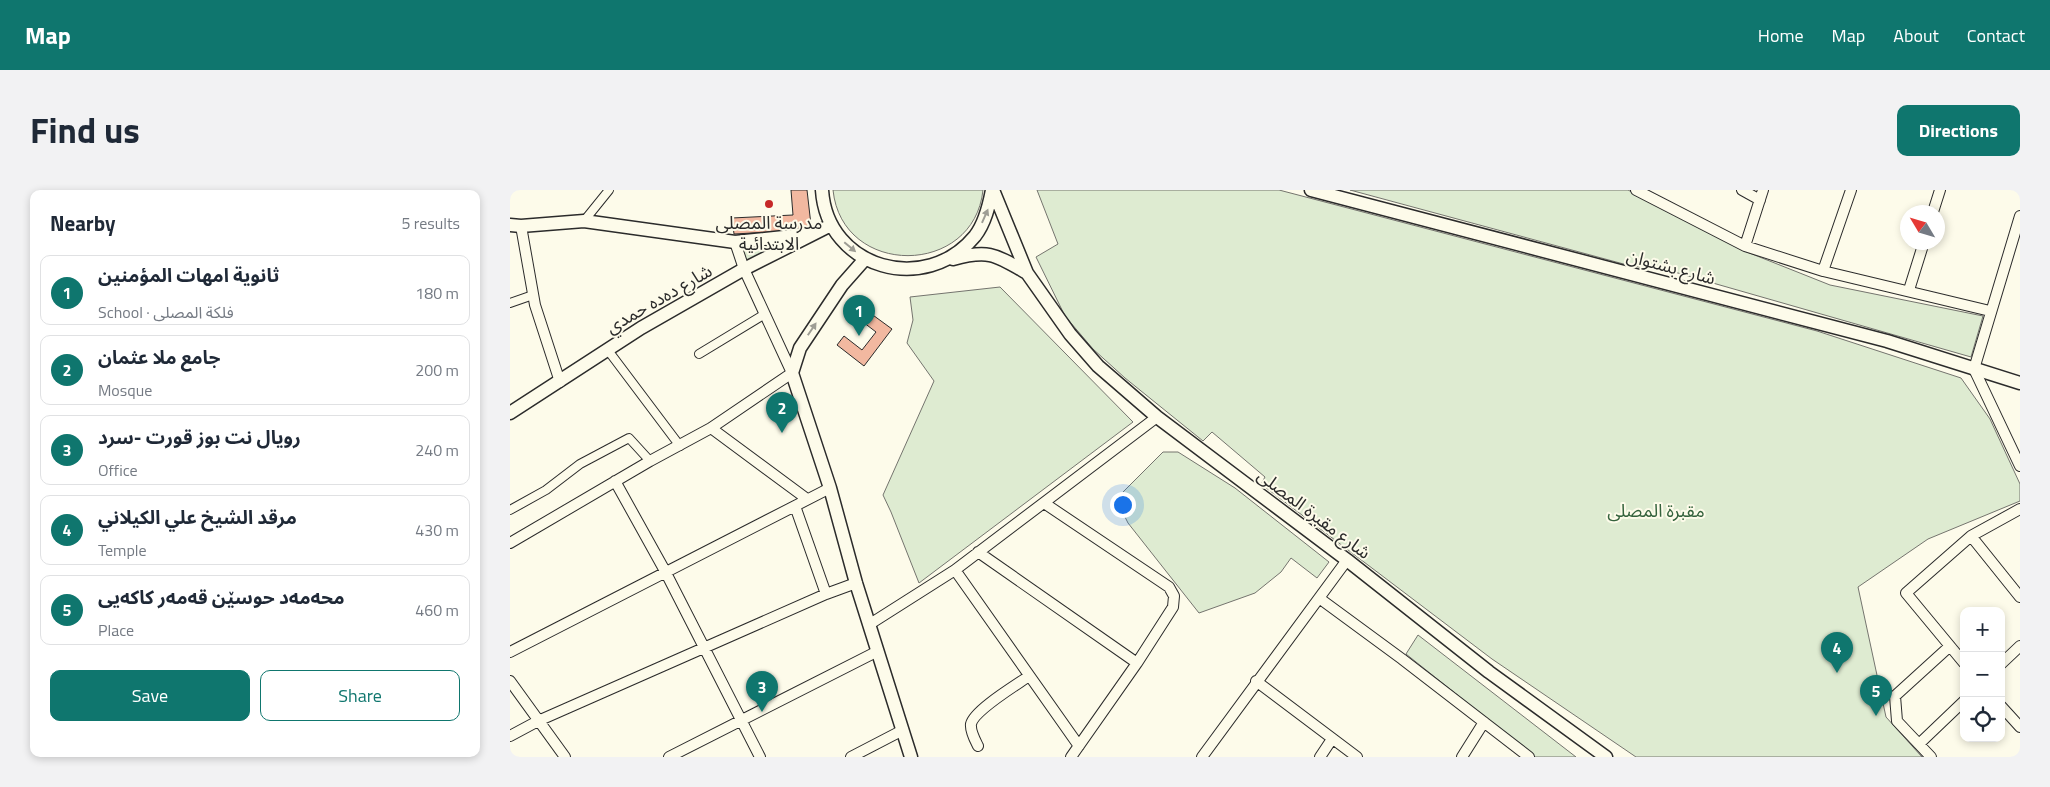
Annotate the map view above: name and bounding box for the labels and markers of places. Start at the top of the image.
marker: مدرسة المصلى الابتدائية [763,198,775,210]
place label: مدرسة المصلى الابتدائية [715,209,823,257]
pin: 1 [843,295,875,336]
pin: 2 [766,392,798,433]
pin: 4 [1821,632,1853,673]
pin: 3 [746,671,778,712]
pin: 5 [1860,675,1892,716]

